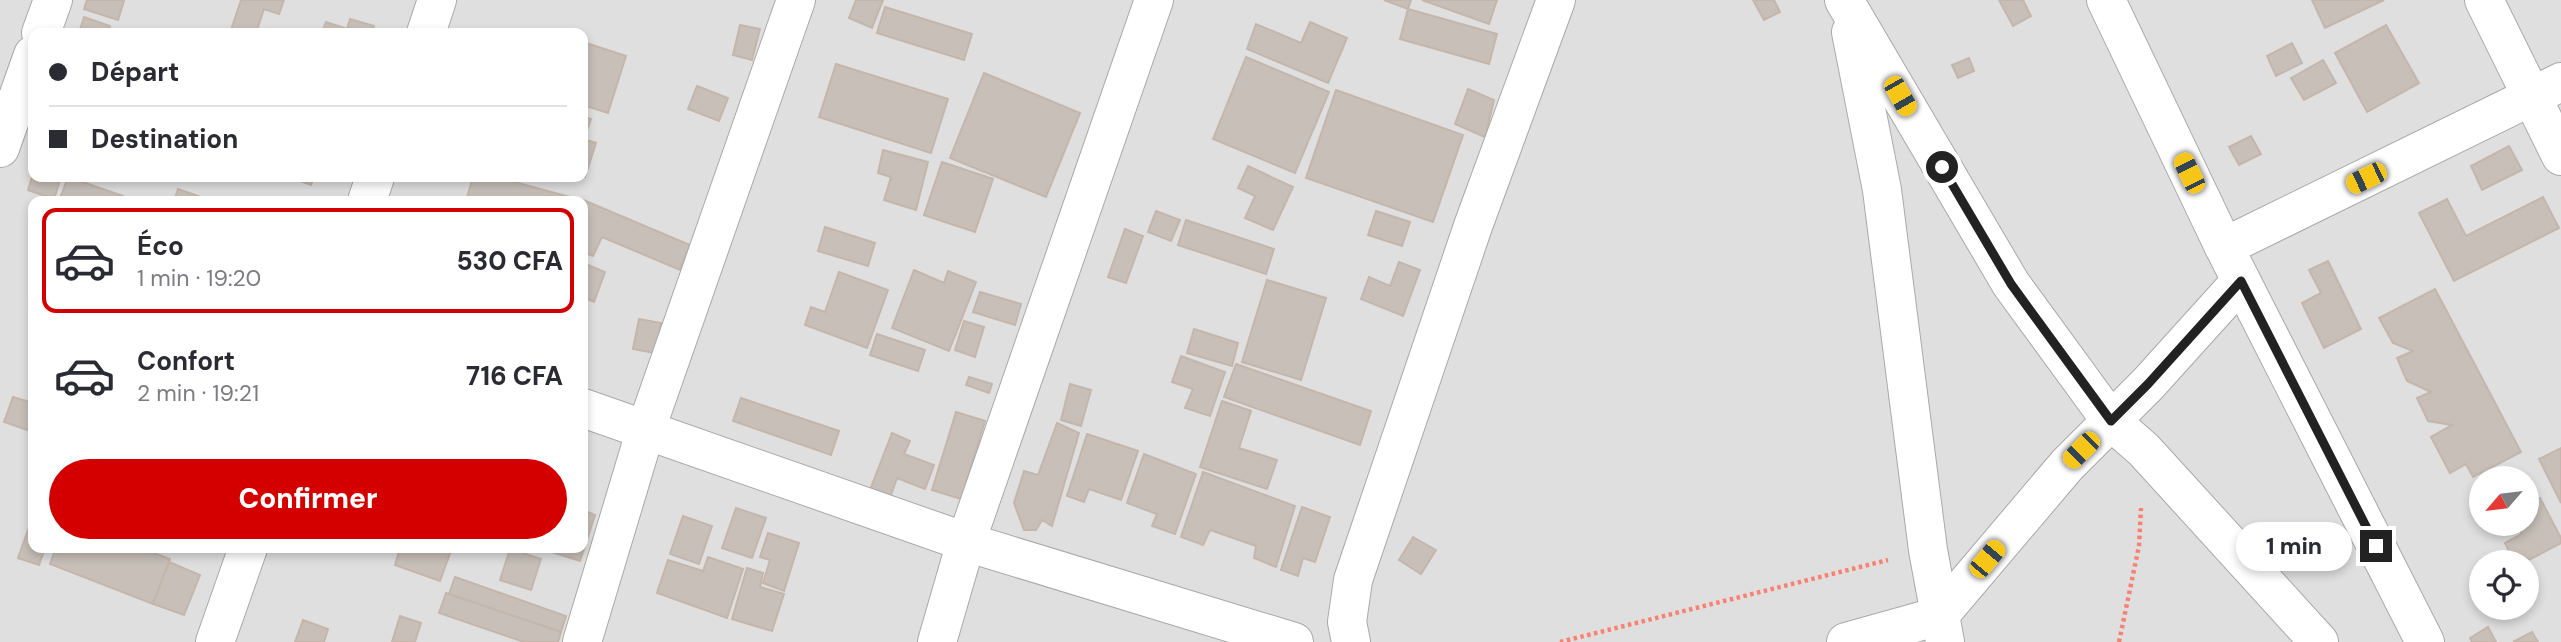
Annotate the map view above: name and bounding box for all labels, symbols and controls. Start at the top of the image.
text: Départ [91,55,179,89]
car [1881,73,1920,119]
text: Destination [91,122,238,156]
car [2171,150,2208,196]
route start [1926,151,1958,183]
car [2343,159,2390,197]
icon: car [53,229,116,292]
text: Éco [137,229,184,263]
text: 530 CFA [456,244,563,278]
text: 1 min · 19:20 [137,263,261,293]
icon: car [53,344,116,407]
text: Confort [137,344,235,378]
text: 716 CFA [466,359,563,393]
text: 2 min · 19:21 [137,378,259,408]
car [2059,428,2104,472]
button: Confirmer [49,459,567,539]
north arrow [2469,466,2539,536]
map controls [2469,466,2539,620]
callout: 1 min [2236,522,2352,570]
route end [2360,530,2392,562]
text: 1 min [2266,531,2322,561]
car [1966,536,2009,582]
button: locate [2469,550,2539,620]

